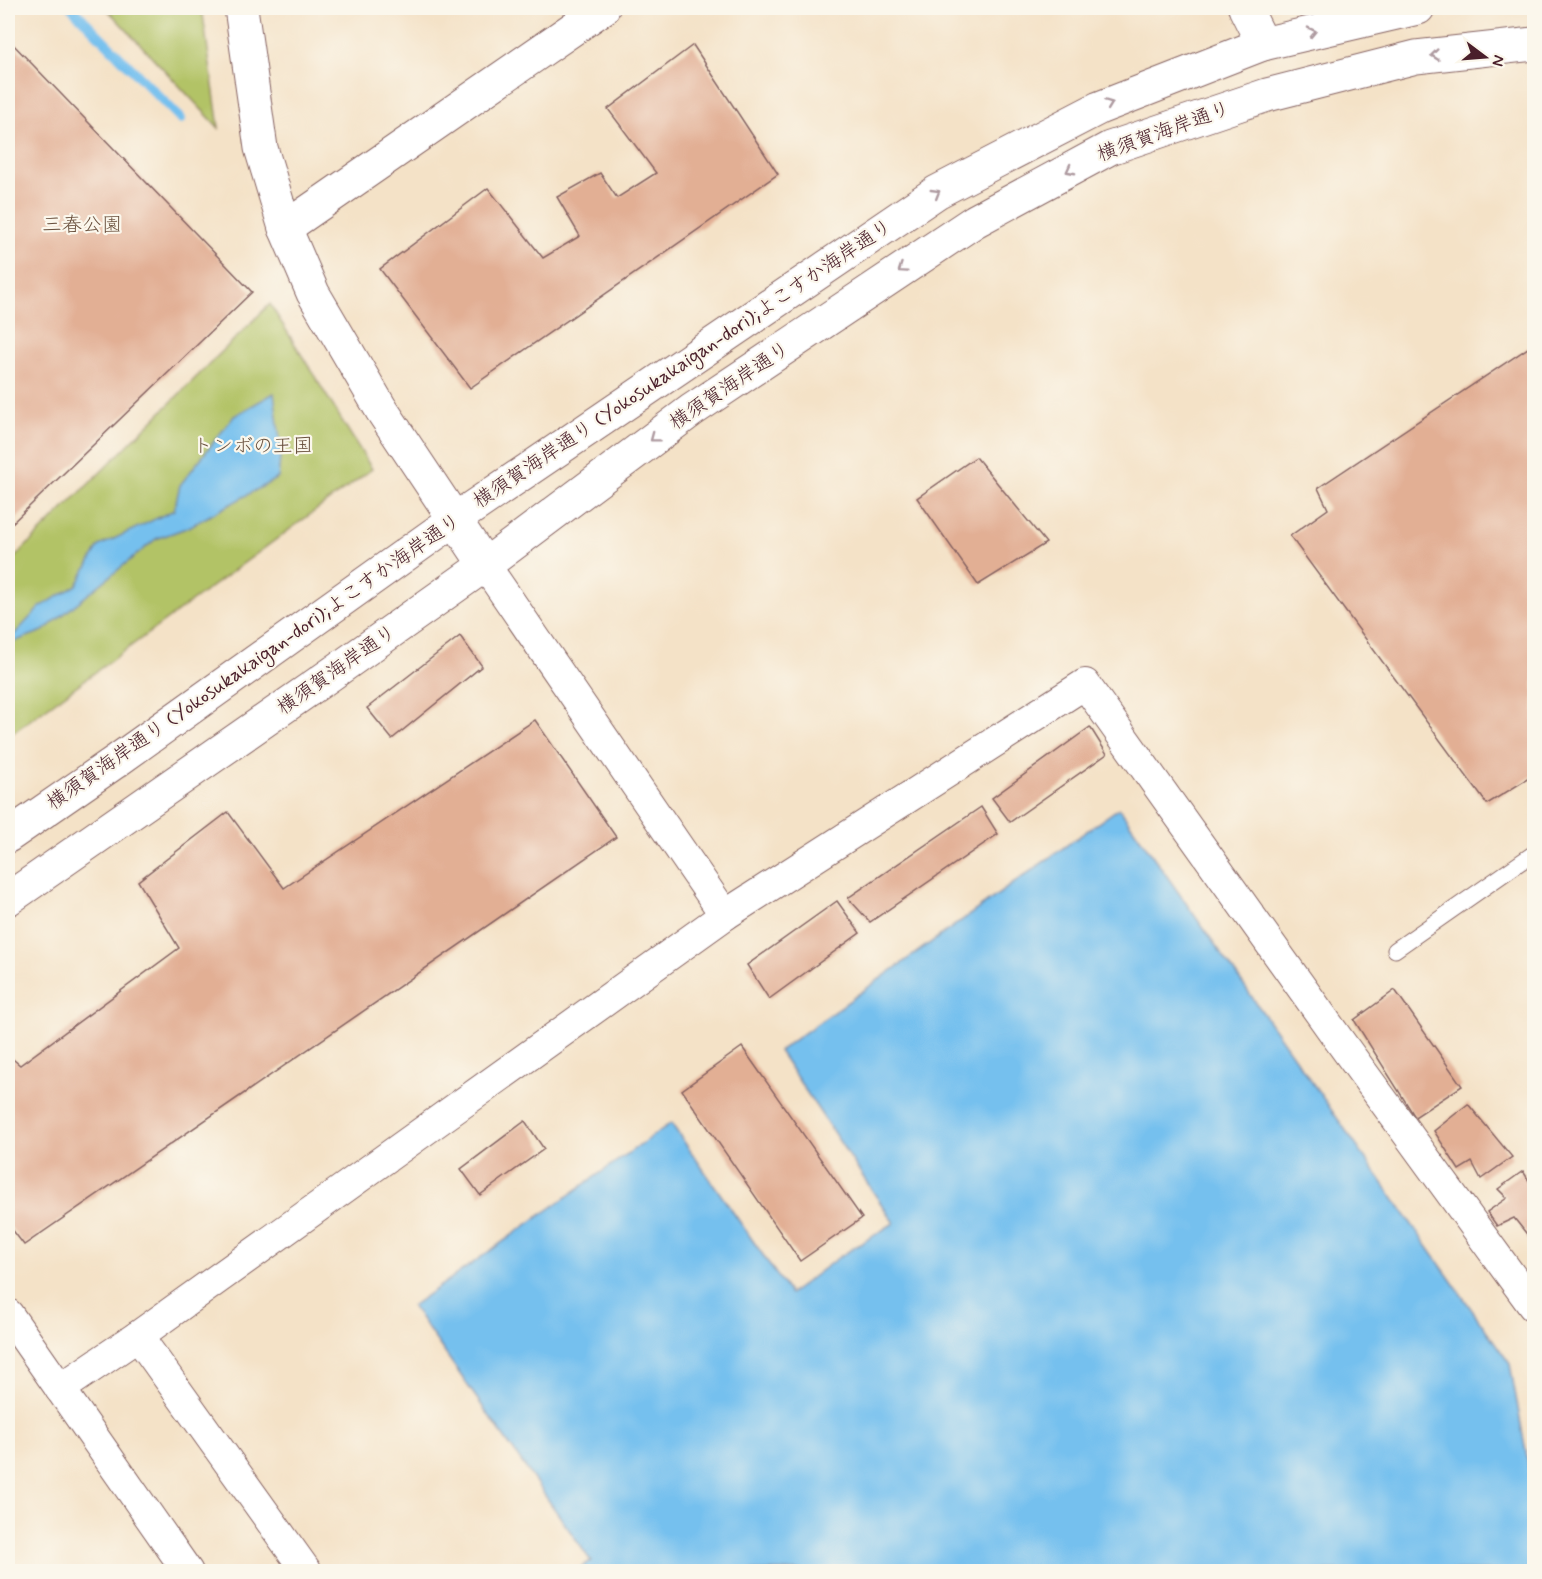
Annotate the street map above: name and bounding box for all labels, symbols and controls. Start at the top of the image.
one-way arrow [1307,26,1317,39]
north arrow [1455,27,1515,87]
one-way arrow [1430,48,1439,61]
text: N [1486,53,1510,69]
street label: 横須賀海岸通り [1094,95,1234,169]
one-way arrow [1103,99,1114,111]
one-way arrow [1065,163,1076,174]
one-way arrow [930,189,940,201]
park label: 三春公園 [42,212,122,239]
street label: 横須賀海岸通り (Yokosukakaigan-dori);よこすか海岸通り [469,214,897,514]
one-way arrow [898,262,908,274]
street label: 横須賀海岸通り [665,337,795,435]
one-way arrow [650,431,661,442]
park label: トンボの王国 [193,433,313,460]
street label: 横須賀海岸通り (Yokosukakaigan-dori);よこすか海岸通り [42,509,466,815]
street label: 横須賀海岸通り [273,620,401,720]

